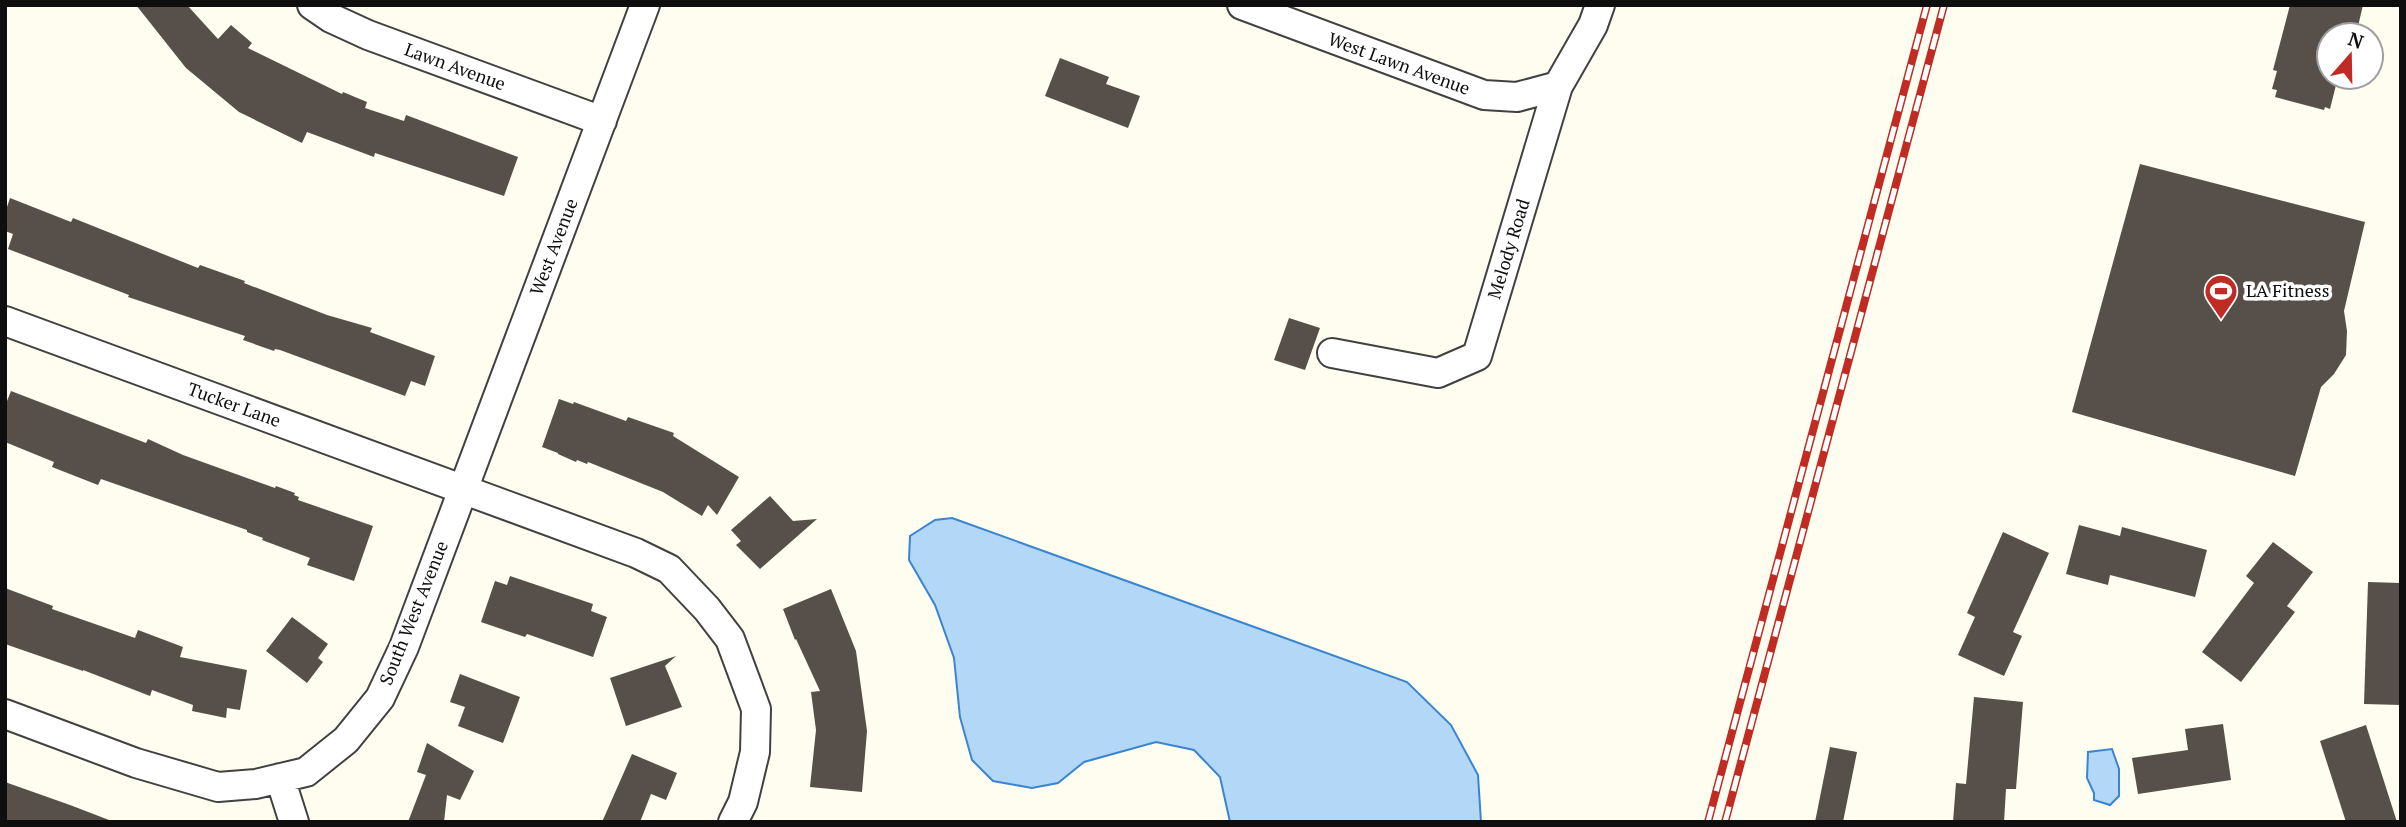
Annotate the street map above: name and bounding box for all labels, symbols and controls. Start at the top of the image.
north arrow [2315,21,2385,91]
text: N [2345,25,2368,54]
street label: West Lawn Avenue [1325,26,1474,100]
street label: Lawn Avenue [402,37,509,95]
street label: West Avenue [524,195,583,299]
street label: Melody Road [1481,196,1535,302]
sports icon: LA Fitness [2202,272,2240,321]
place label: LA Fitness [2246,278,2329,302]
street label: Tucker Lane [184,376,284,432]
street label: South West Avenue [373,537,453,688]

